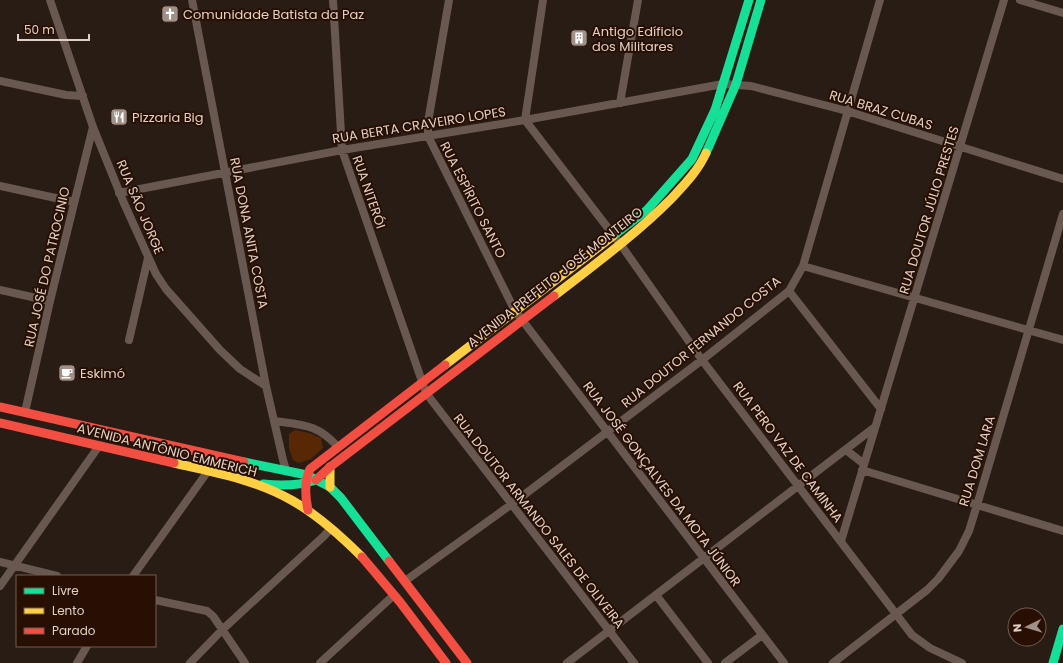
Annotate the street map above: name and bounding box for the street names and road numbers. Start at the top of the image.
street label: RUA BRAZ CUBAS [827,85,935,135]
street label: RUA BERTA CRAVEIRO LOPES [331,102,507,148]
street label: RUA DOUTOR JÚLIO PRESTES [894,124,964,296]
street label: RUA ESPÍRITO SANTO [435,138,511,262]
street label: RUA NITERÓI [348,153,390,231]
street label: RUA DONA ANITA COSTA [225,156,273,310]
street label: RUA SÃO JORGE [112,157,168,257]
street label: RUA JOSÉ DO PATROCINIO [19,185,75,349]
street label: AVENIDA PREFEITO JOSÉ MONTEIRO [463,203,647,351]
street label: RUA DOUTOR FERNANDO COSTA [617,271,785,412]
street label: RUA JOSÉ GONÇALVES DA MOTA JÚNIOR [578,377,746,591]
street label: RUA PERO VAZ DE CAMINHA [729,378,848,527]
street label: RUA DOUTOR ARMANDO SALES DE OLIVEIRA [449,410,629,633]
street label: RUA DOM LARA [954,413,1000,509]
street label: AVENIDA ANTÔNIO EMMERICH [75,418,259,482]

